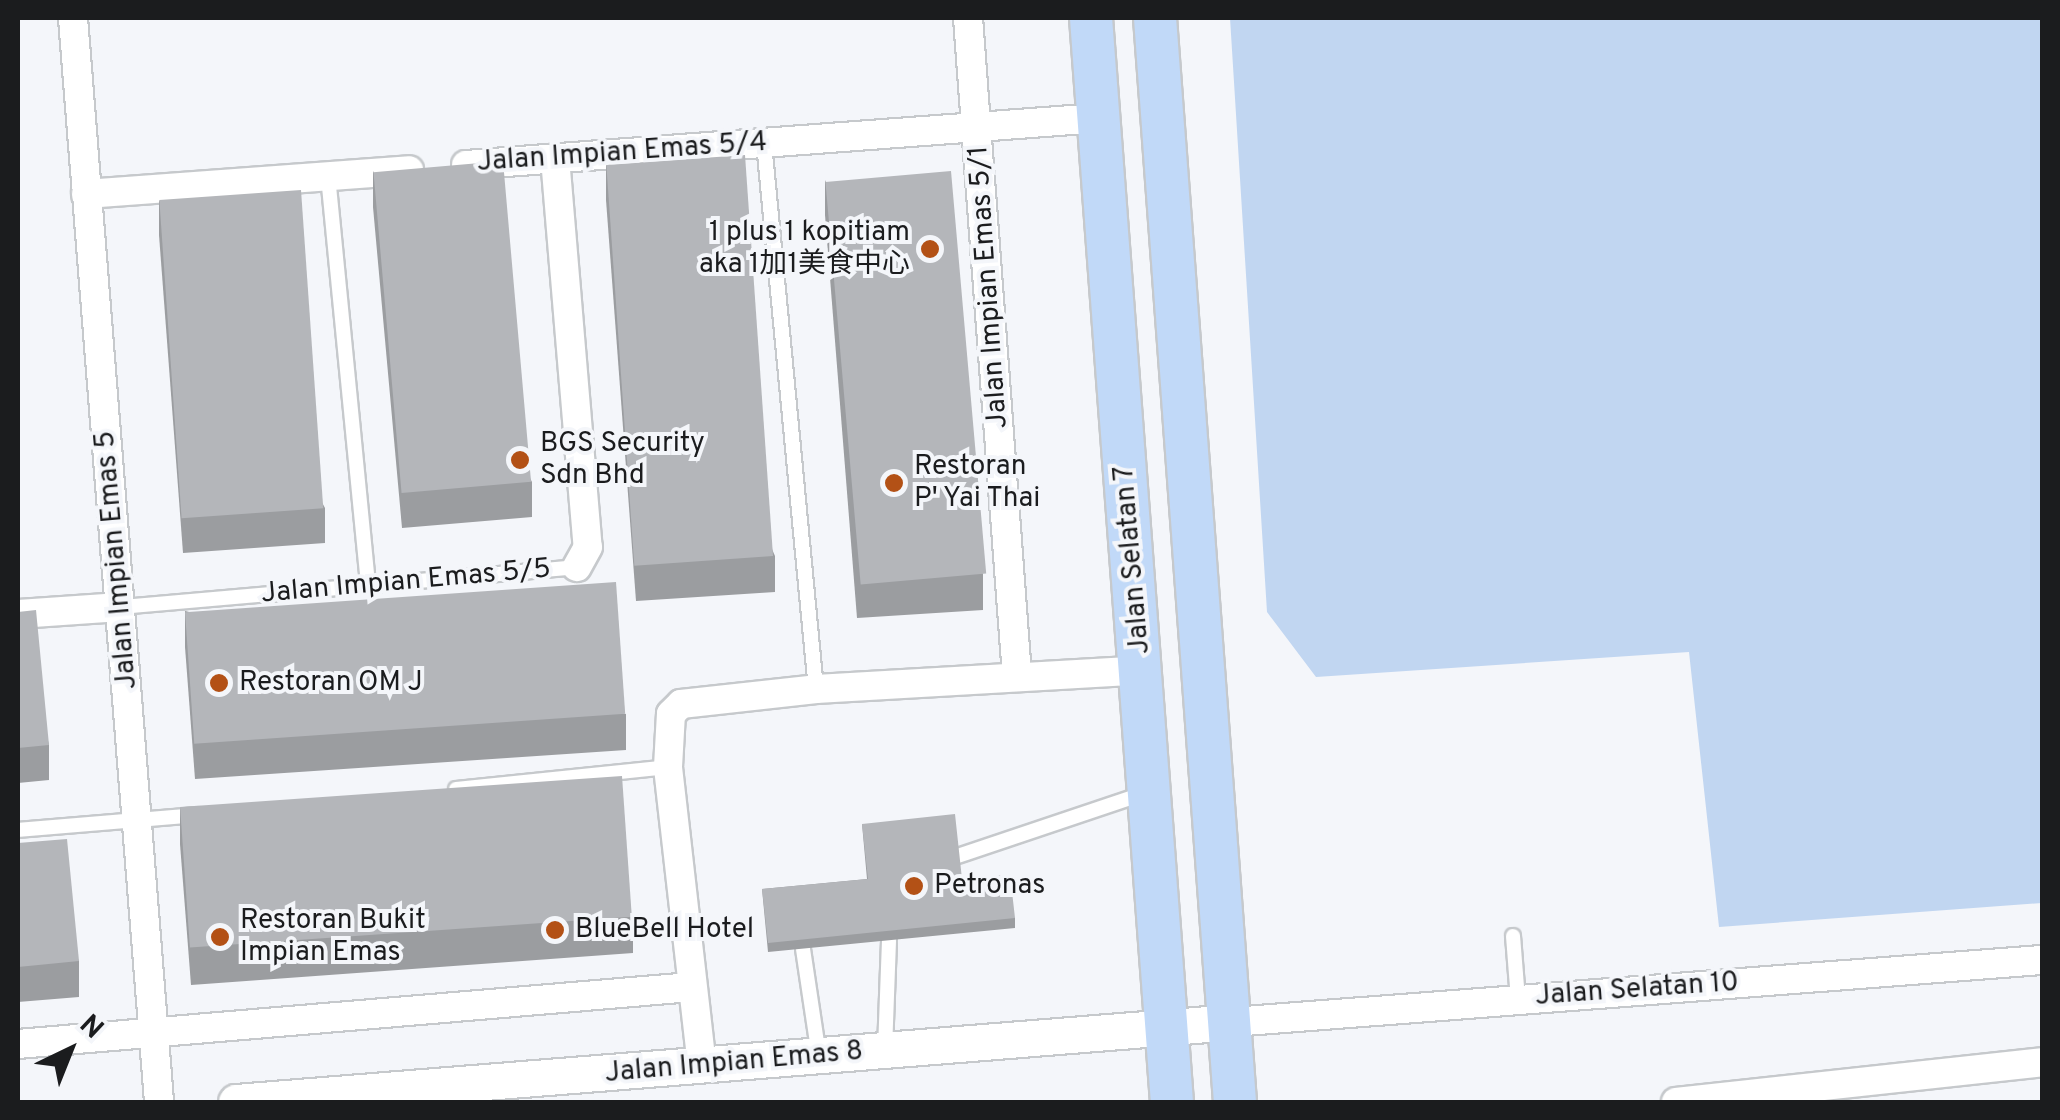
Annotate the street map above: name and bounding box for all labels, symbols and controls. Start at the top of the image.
street label: Jalan Impian Emas 5/4 [476,126,768,180]
street label: Jalan Impian Emas 5/1 [962,144,1016,430]
place label: 1 plus 1 kopitiam aka 1加1美食中心 [699,216,910,282]
marker: 1 plus 1 kopitiam aka 1加1美食中心 [919,238,941,260]
place label: BGS Security Sdn Bhd [540,427,705,493]
street label: Jalan Impian Emas 5 [89,429,145,691]
marker: BGS Security Sdn Bhd [509,449,531,471]
place label: Restoran P' Yai Thai [914,450,1043,516]
street label: Jalan Selatan 7 [1108,464,1158,656]
marker: Restoran P' Yai Thai [883,472,905,494]
street label: Jalan Impian Emas 5/5 [260,553,552,611]
place label: Restoran OM J [239,666,423,700]
marker: Restoran OM J [208,672,230,694]
place label: Petronas [934,869,1045,903]
marker: Petronas [903,875,925,897]
place label: Restoran Bukit Impian Emas [240,904,426,970]
place label: BlueBell Hotel [575,913,754,947]
marker: BlueBell Hotel [544,919,566,941]
marker: Restoran Bukit Impian Emas [209,926,231,948]
street label: Jalan Selatan 10 [1534,966,1740,1014]
north arrow [20,1000,120,1100]
text: N [71,1008,110,1048]
street label: Jalan Impian Emas 8 [603,1035,865,1091]

